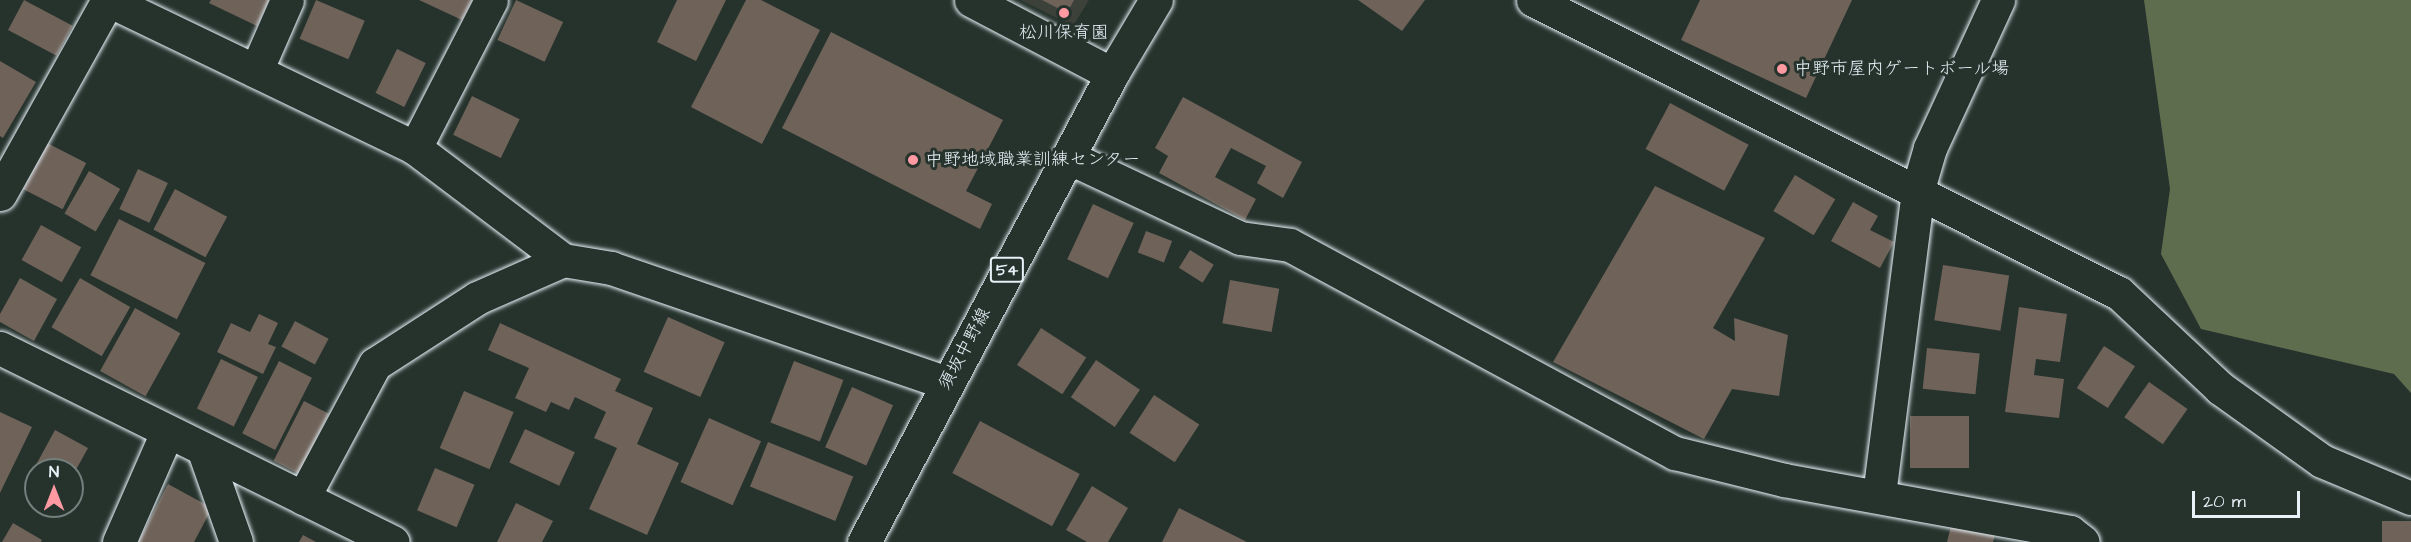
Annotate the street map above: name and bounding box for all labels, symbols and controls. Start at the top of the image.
marker: 松川保育園 [1057,6,1071,20]
place label: 松川保育園 [1019,22,1109,44]
place label: 中野市屋内ゲートボール場 [1794,58,2010,80]
marker: 中野市屋内ゲートボール場 [1775,62,1789,76]
place label: 中野地域職業訓練センター [925,149,1141,171]
marker: 中野地域職業訓練センター [906,153,920,167]
road number: 54 [989,257,1025,283]
street label: 須坂中野線 [934,304,996,394]
north arrow [24,458,84,518]
text: N [49,461,59,483]
scale bar [2195,479,2303,517]
text: 20 m [2203,489,2246,514]

